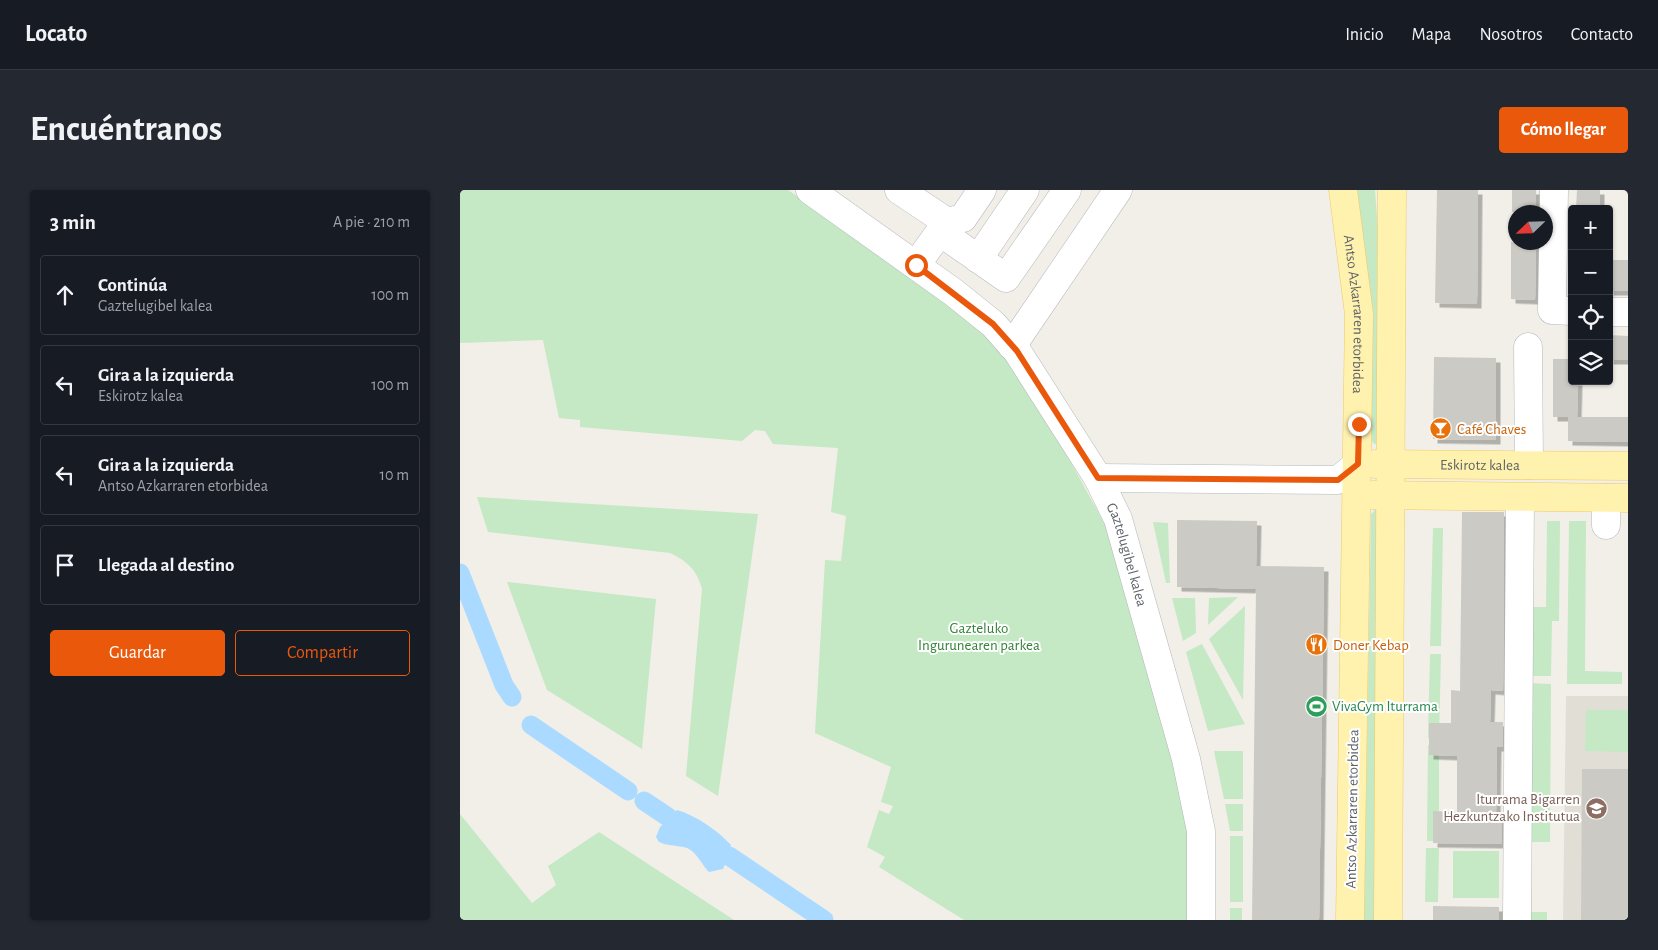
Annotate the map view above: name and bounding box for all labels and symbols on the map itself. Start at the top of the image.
north arrow [1508,205,1553,250]
street label: Antso Azkarraren etorbidea [1341,234,1366,394]
route start [905,254,928,277]
route end [1348,413,1371,436]
bar icon: Café Chaves [1429,417,1453,441]
place label: Café Chaves [1457,422,1526,437]
street label: Eskirotz kalea [1440,458,1520,473]
street label: Gaztelugibel kalea [1103,501,1149,608]
park label: Gazteluko Ingurunearen parkea [918,621,1040,653]
restaurant icon: Doner Kebap [1305,633,1329,657]
place label: Doner Kebap [1333,638,1409,653]
sports icon: VivaGym Iturrama [1304,694,1328,718]
place label: VivaGym Iturrama [1332,699,1438,714]
street label: Antso Azkarraren etorbidea [1344,729,1361,889]
place label: Iturrama Bigarren Hezkuntzako Institutua [1443,792,1580,824]
school or university icon: Iturrama Bigarren Hezkuntzako Institutua [1584,796,1608,820]

